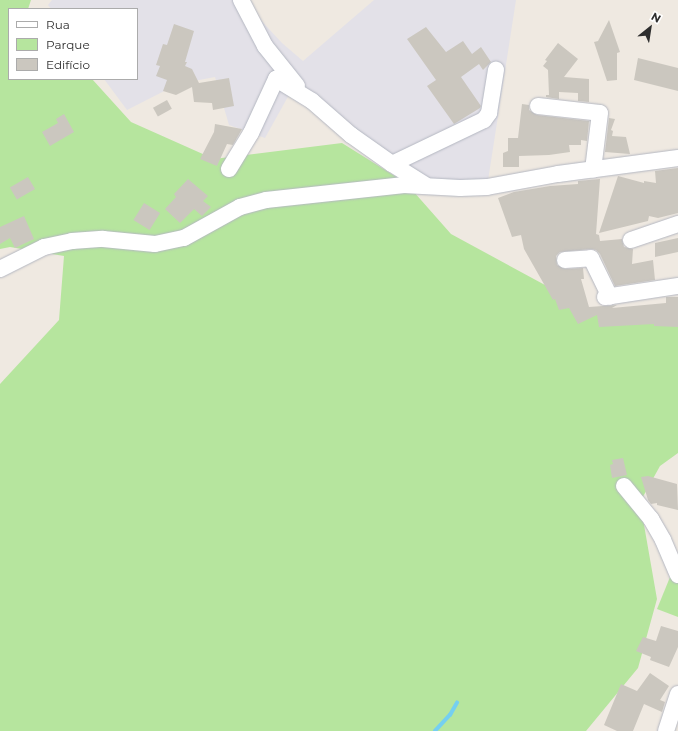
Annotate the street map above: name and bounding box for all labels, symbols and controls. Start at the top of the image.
legend [8,8,138,80]
north arrow [630,8,670,48]
text: N [649,9,663,26]
text: Rua [46,17,70,32]
text: Parque [46,37,90,52]
text: Edifício [46,57,90,72]

